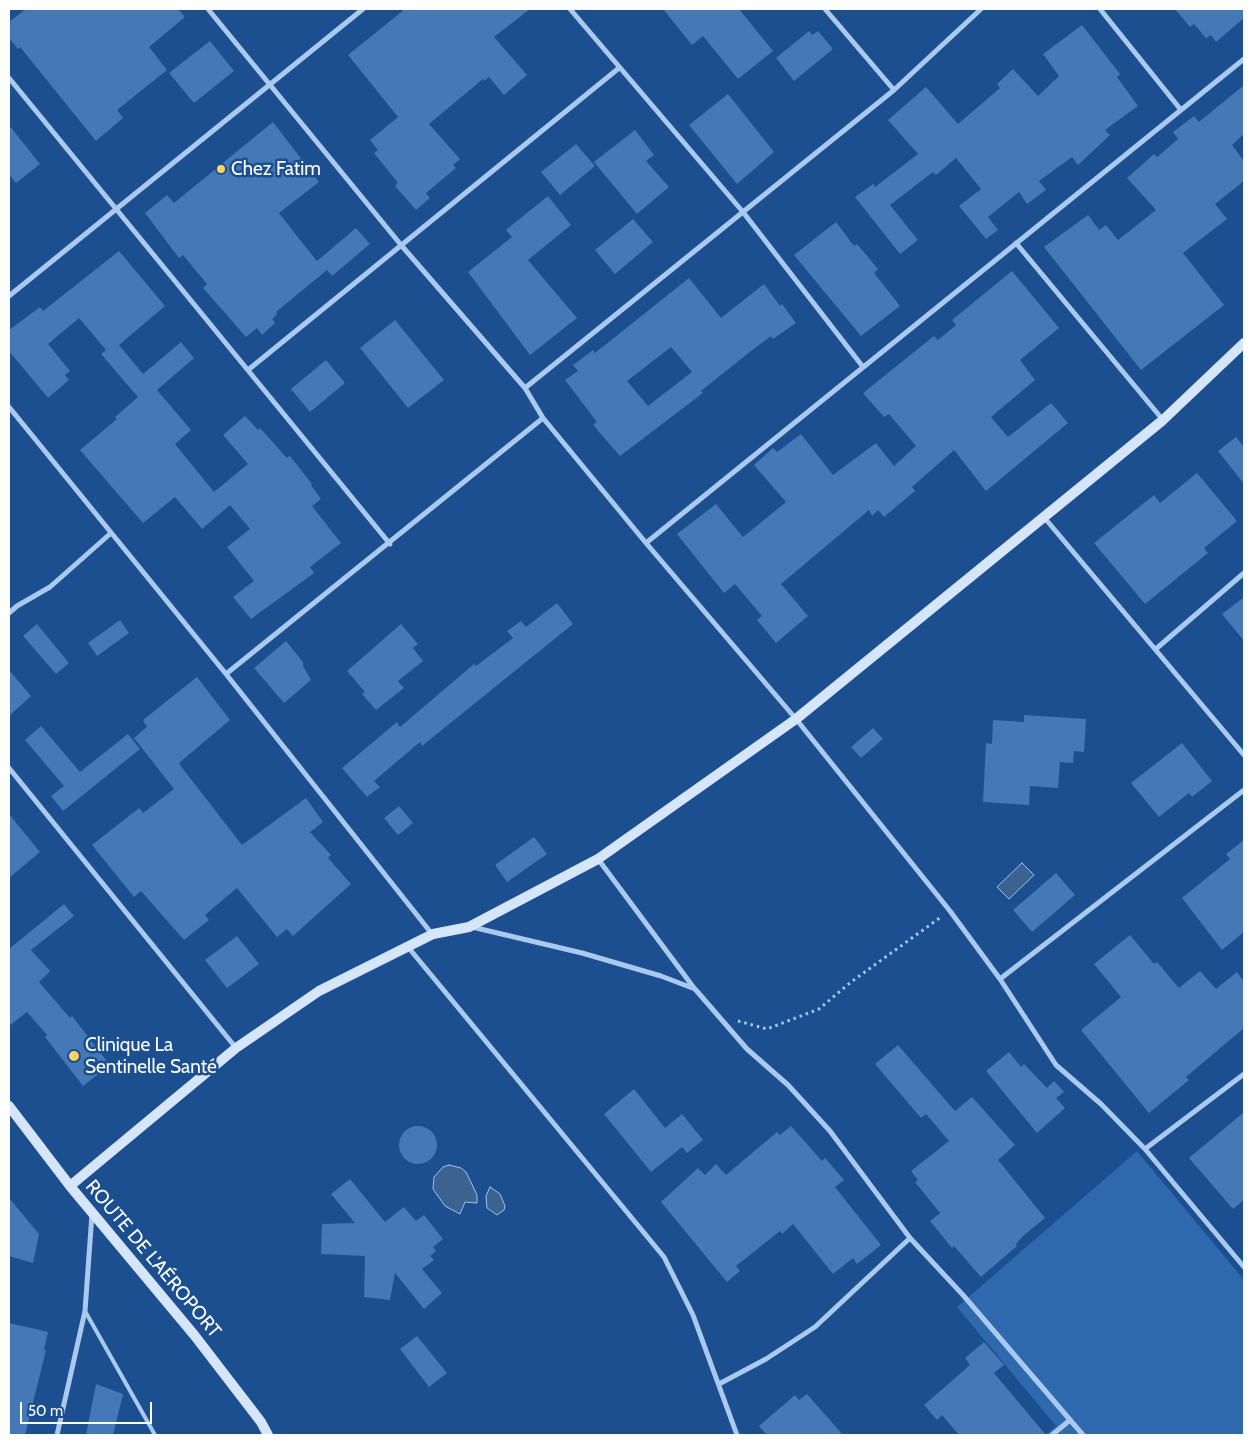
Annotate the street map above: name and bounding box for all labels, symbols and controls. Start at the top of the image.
place label: Chez Fatim [231,158,321,180]
marker: Chez Fatim [215,163,227,175]
place label: Clinique La Sentinelle Santé [85,1034,217,1078]
marker: Clinique La Sentinelle Santé [67,1049,81,1063]
street label: ROUTE DE L'AÉROPORT [80,1176,226,1342]
scale bar [22,1392,155,1424]
text: 50 m [28,1402,63,1420]

